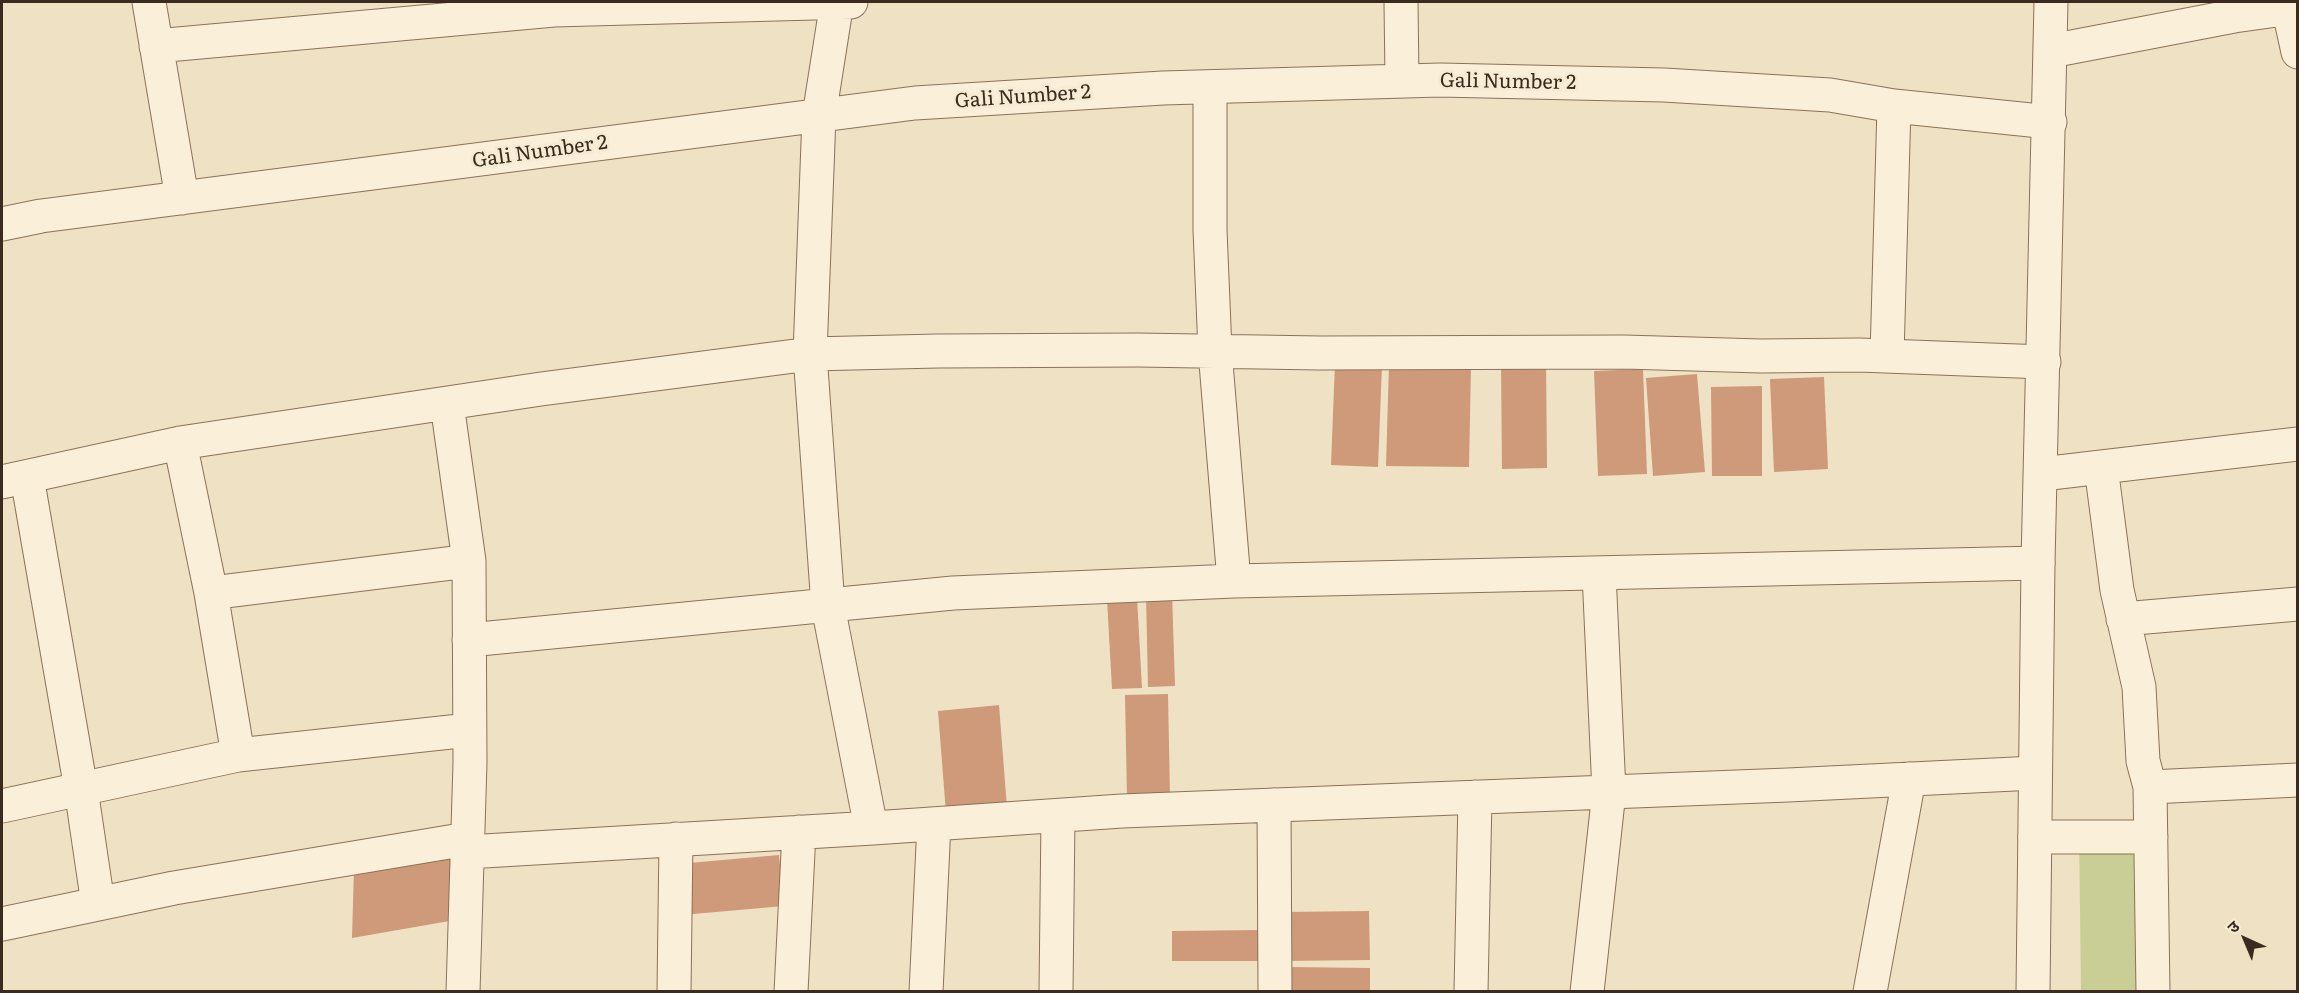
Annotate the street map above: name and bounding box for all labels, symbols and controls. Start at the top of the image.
street label: Gali Number 2 [1440,69,1576,95]
street label: Gali Number 2 [954,80,1092,114]
street label: Gali Number 2 [471,131,609,173]
north arrow [2215,909,2275,969]
text: उ [2221,914,2244,938]

